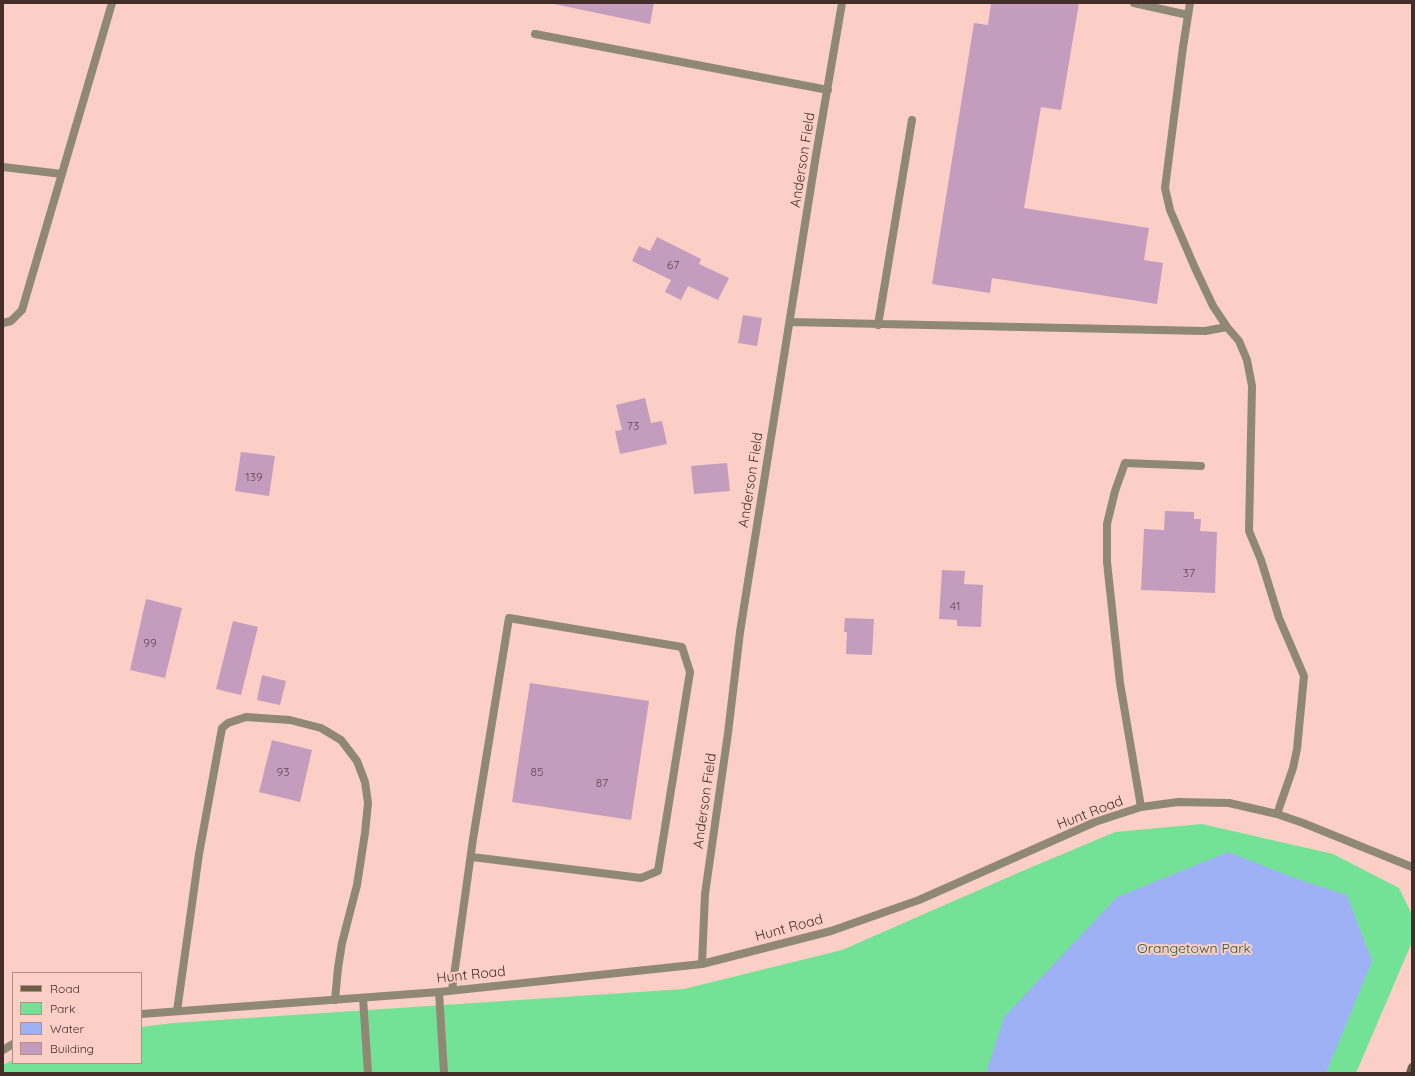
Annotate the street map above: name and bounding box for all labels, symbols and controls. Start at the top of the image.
street label: Anderson Field [787,111,819,209]
house number: 67 [667,258,679,272]
house number: 73 [627,419,639,433]
street label: Anderson Field [735,431,767,529]
house number: 139 [245,470,263,484]
house number: 37 [1183,566,1195,580]
house number: 41 [950,599,960,613]
house number: 99 [143,636,157,650]
street label: Anderson Field [690,752,720,850]
house number: 93 [277,765,289,779]
house number: 85 [530,765,544,779]
house number: 87 [596,776,608,790]
street label: Hunt Road [1055,793,1125,833]
street label: Hunt Road [753,911,825,945]
park label: Orangetown Park [1137,941,1251,957]
street label: Hunt Road [436,963,506,987]
legend [12,972,142,1064]
text: Road [50,981,80,996]
text: Park [50,1001,75,1016]
text: Water [50,1021,84,1036]
text: Building [50,1041,94,1056]

